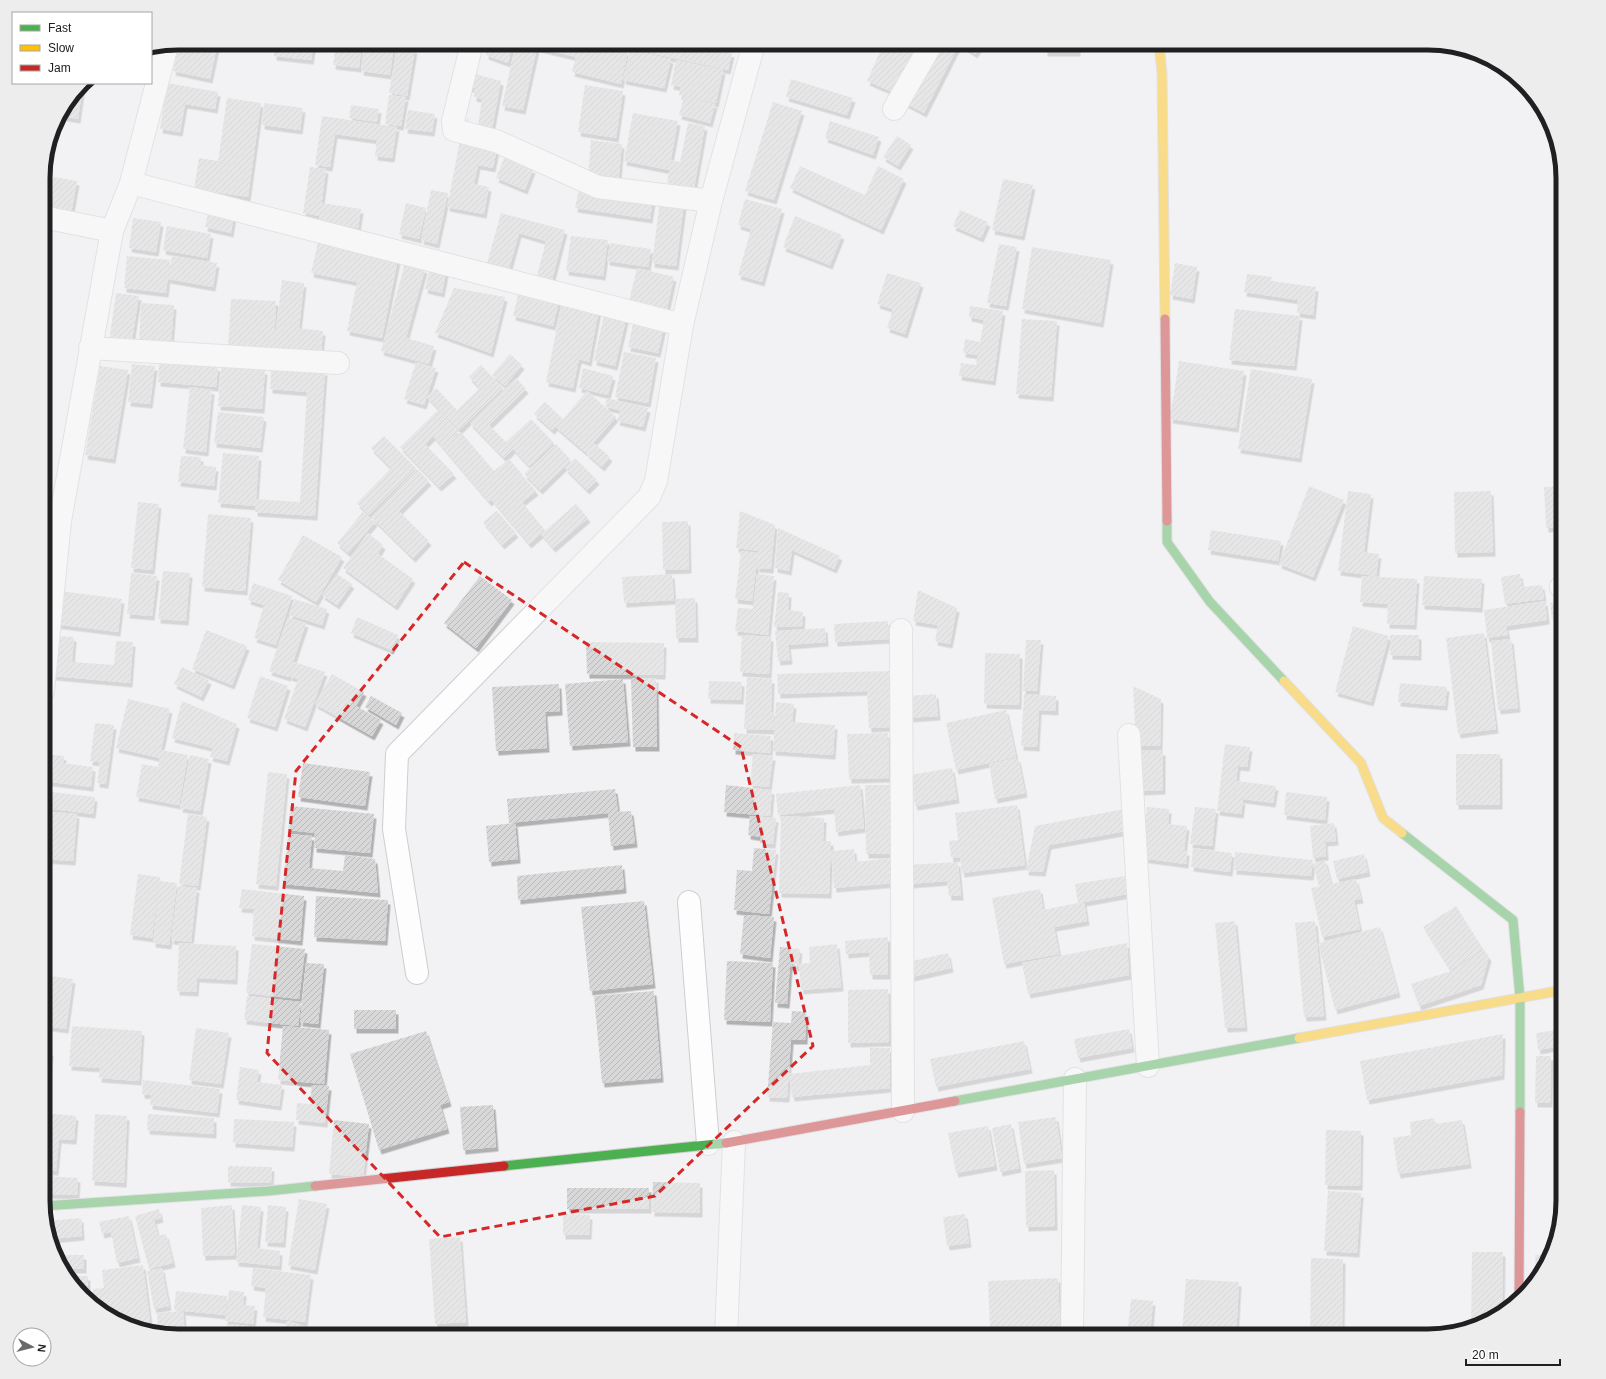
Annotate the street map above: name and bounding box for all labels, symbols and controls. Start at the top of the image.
legend [12,12,152,84]
text: Fast [48,21,72,35]
text: Slow [48,41,74,55]
text: Jam [48,61,71,75]
north arrow [12,1327,52,1367]
scale bar [1466,1341,1560,1367]
text: N [35,1344,48,1353]
text: 20 m [1472,1348,1499,1362]

